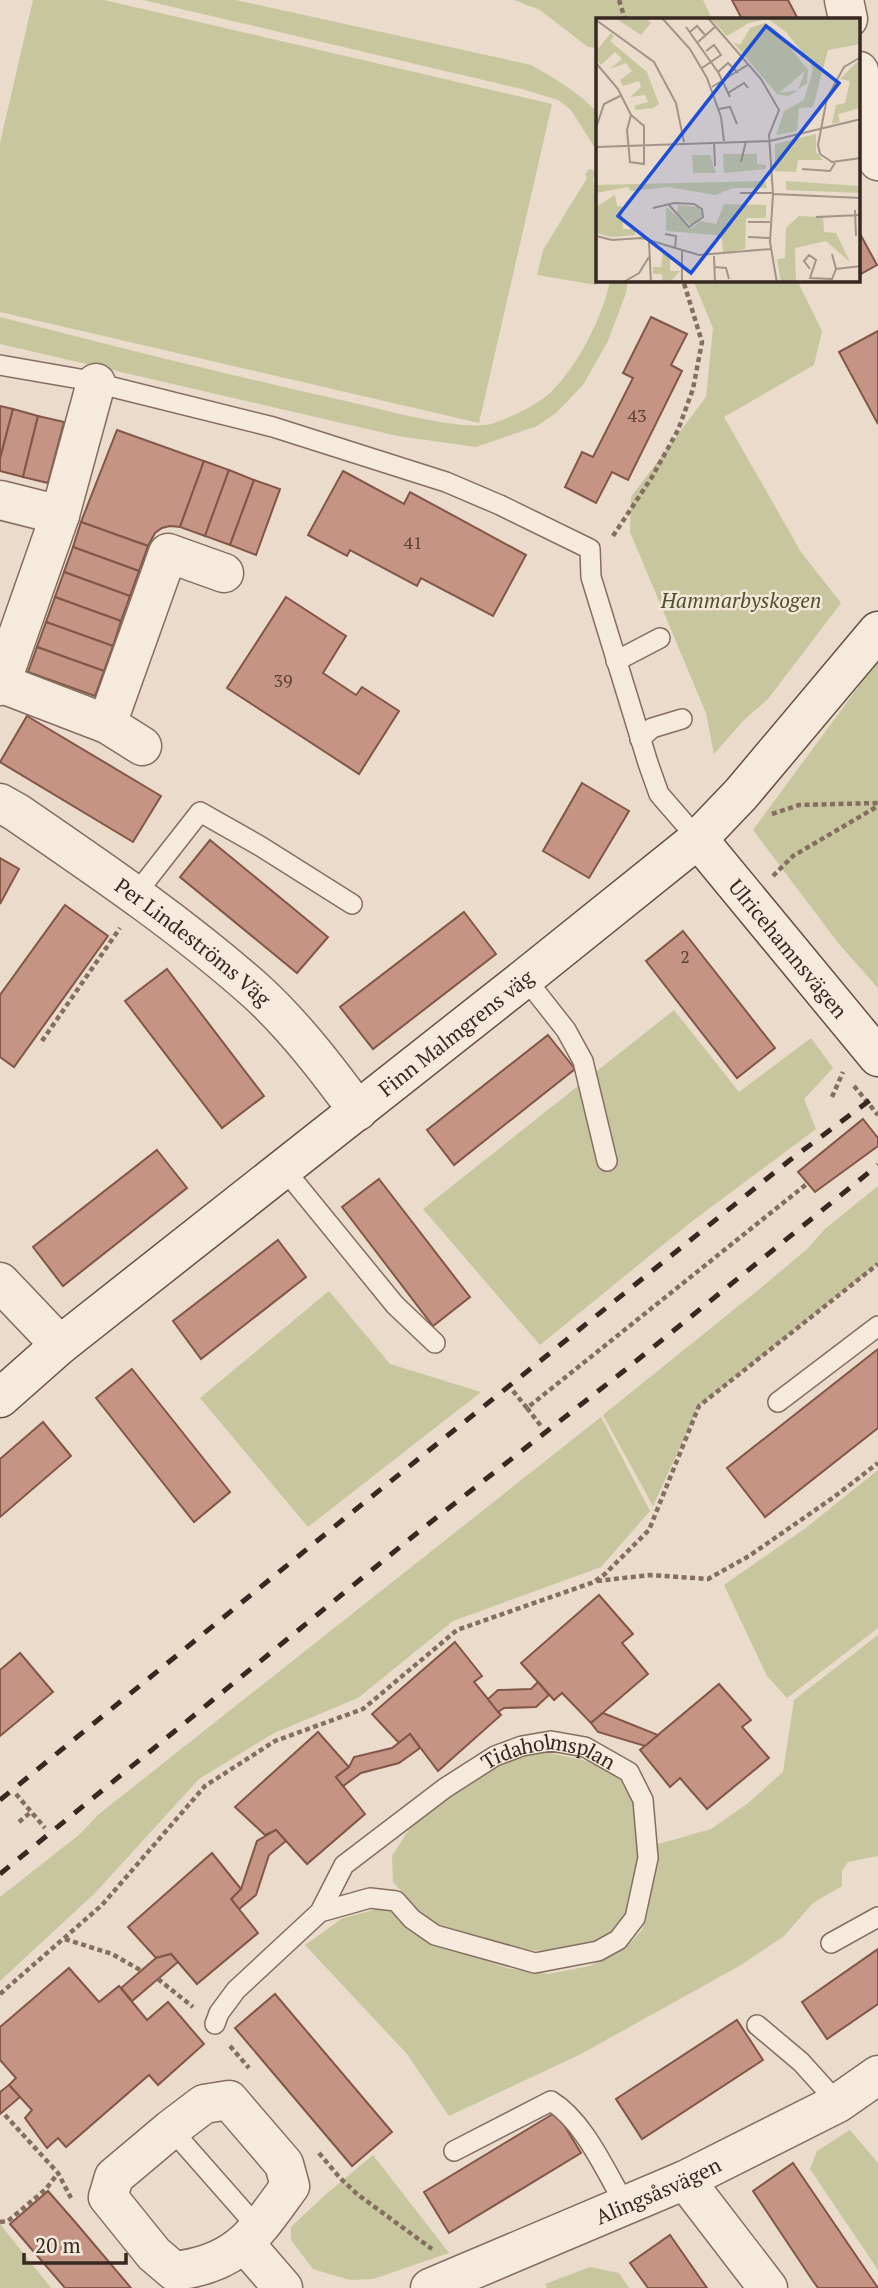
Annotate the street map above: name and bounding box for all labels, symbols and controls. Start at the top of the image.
inset map [596,18,860,282]
house number: 43 [627,403,647,427]
house number: 41 [403,530,423,554]
park label: Hammarbyskogen [660,586,821,614]
house number: 39 [273,668,293,692]
street label: Per Lindeströms Väg [110,871,278,1013]
street label: Ulricehamnsvägen [723,873,855,1024]
house number: 2 [680,944,690,968]
street label: Finn Malmgrens väg [372,962,540,1103]
text: Tidaholmsplan [475,1727,621,1776]
street label: Tidaholmsplan [478,1755,618,1783]
street label: Alingsåsvägen [591,2150,726,2230]
scale bar [24,2222,126,2266]
text: 20 m [35,2231,81,2259]

